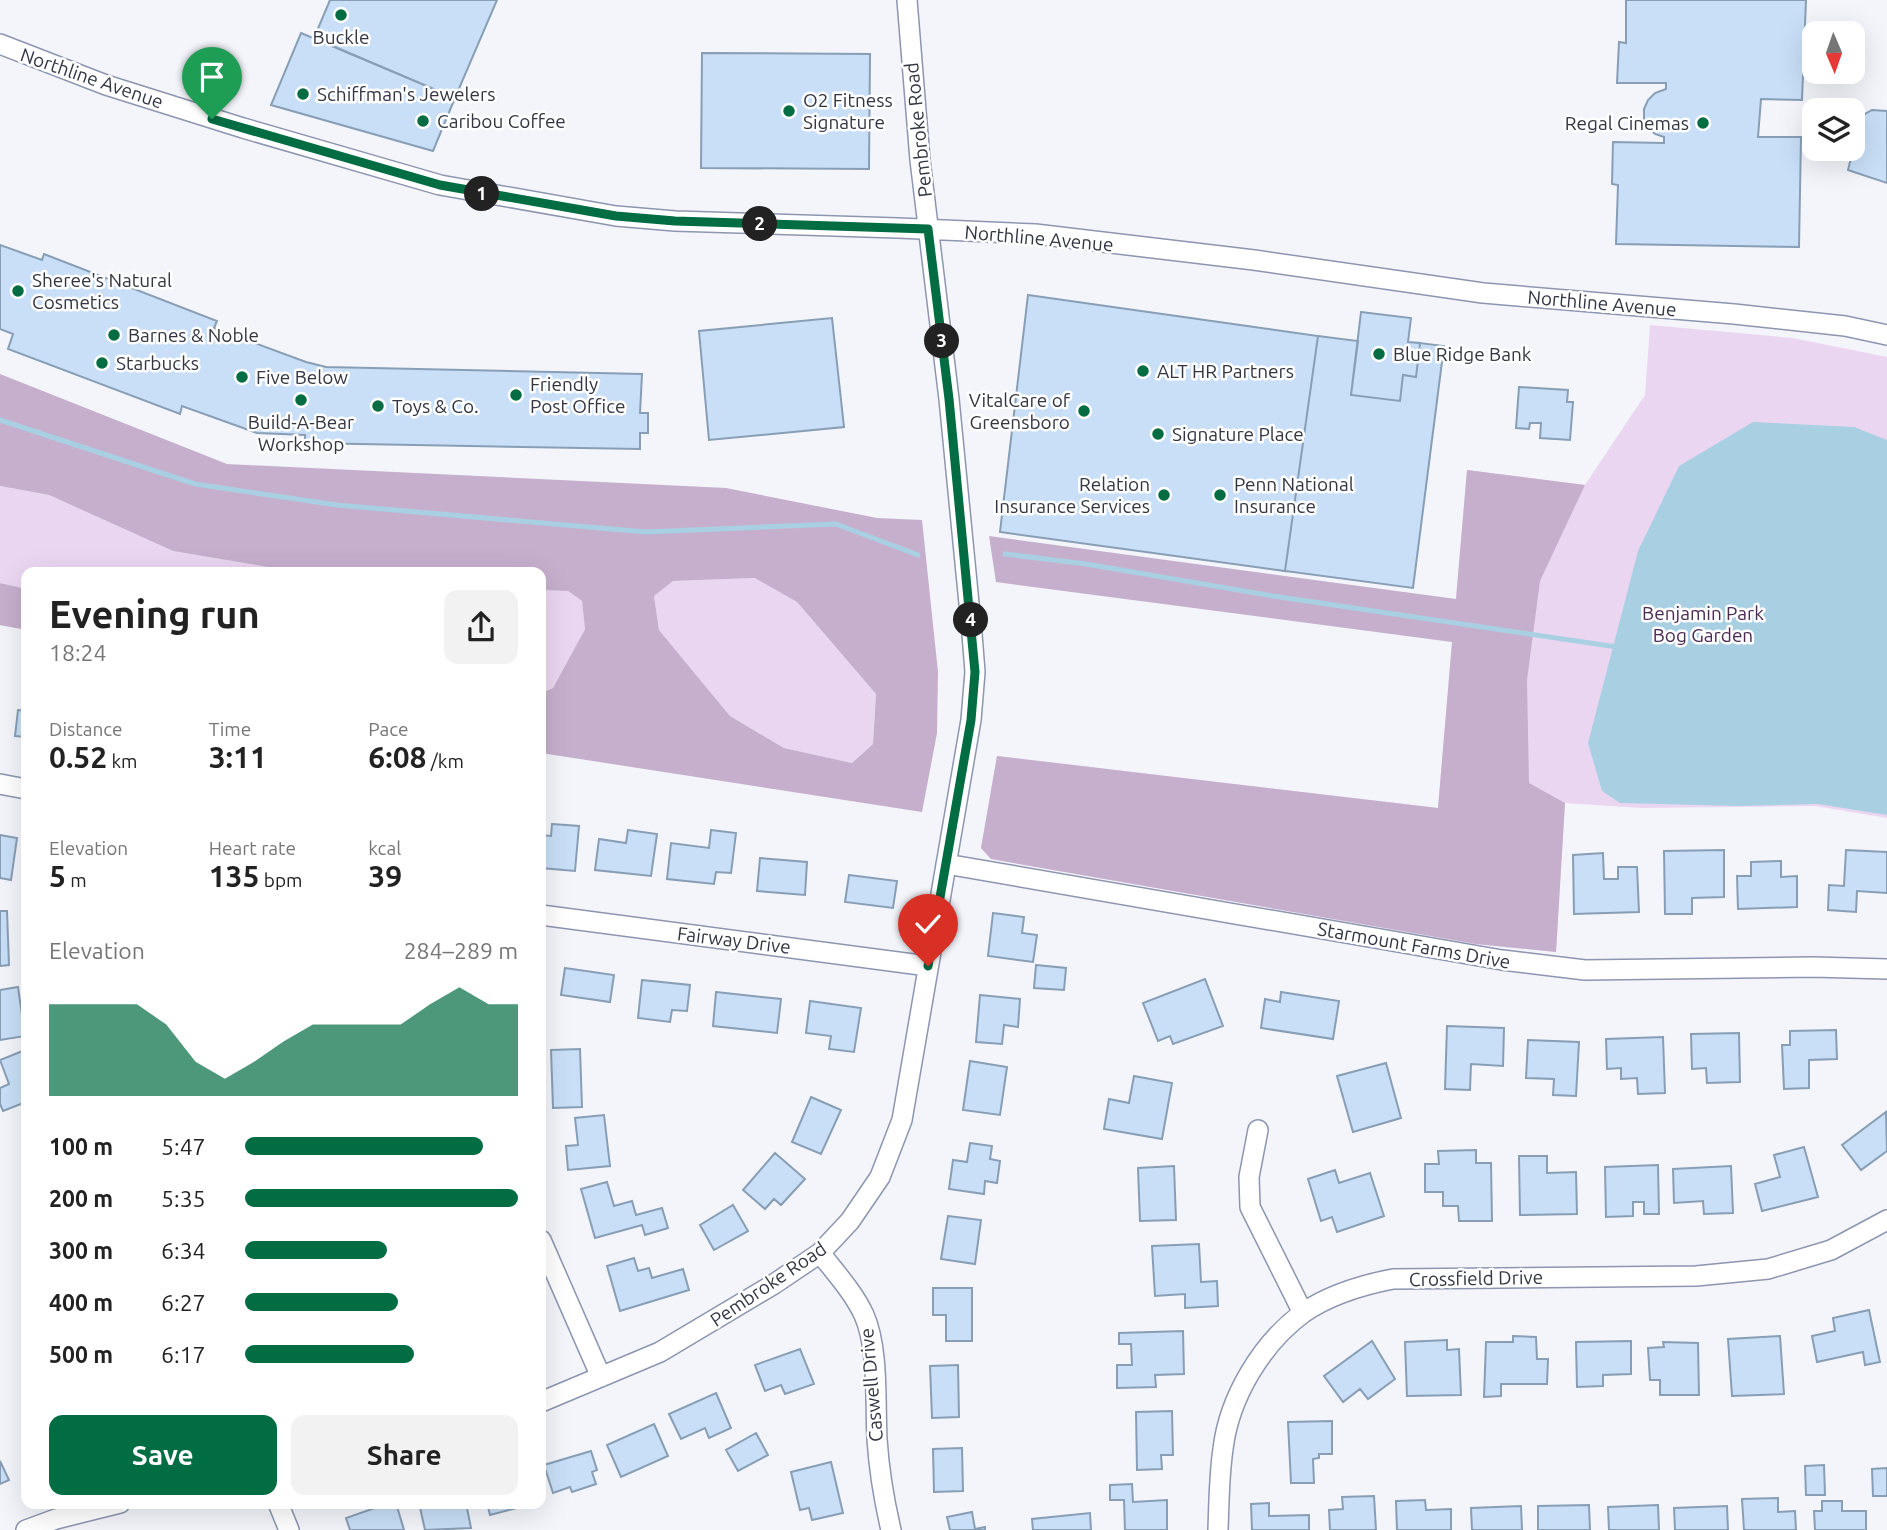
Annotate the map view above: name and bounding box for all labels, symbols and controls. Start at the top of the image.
marker: Buckle [333,7,349,23]
north arrow [1802,21,1866,84]
map controls [1802,21,1865,161]
place label: Buckle [313,26,369,48]
street label: Northline Avenue [18,43,166,113]
pin [182,47,242,119]
icon: arrive [193,58,231,96]
street label: Pembroke Road [900,62,936,198]
place label: Schiffman's Jewelers [317,83,496,105]
marker: Schiffman's Jewelers [295,86,311,102]
place label: O2 Fitness Signature [803,89,893,133]
button: layers [1802,98,1865,161]
marker: O2 Fitness Signature [781,103,797,119]
place label: Caribou Coffee [437,110,566,132]
place label: Regal Cinemas [1565,112,1689,134]
marker: Caribou Coffee [415,113,431,129]
marker: Regal Cinemas [1695,115,1711,131]
pin: 1 [464,176,500,212]
text: 1 [476,182,487,204]
pin: 2 [742,206,778,242]
text: 2 [754,212,765,234]
street label: Northline Avenue [964,221,1114,255]
place label: Sheree's Natural Cosmetics [32,269,172,313]
marker: Sheree's Natural Cosmetics [10,283,26,299]
street label: Northline Avenue [1527,286,1677,320]
place label: Barnes & Noble [128,324,259,346]
pin: 3 [925,324,960,358]
marker: Barnes & Noble [106,327,122,343]
text: 3 [936,329,947,351]
place label: Blue Ridge Bank [1393,343,1532,365]
marker: Blue Ridge Bank [1371,346,1387,362]
place label: Starbucks [116,352,199,374]
marker: Starbucks [94,355,110,371]
place label: ALT HR Partners [1157,360,1294,382]
marker: ALT HR Partners [1135,363,1151,379]
place label: Five Below [256,366,348,388]
marker: Five Below [234,369,250,385]
place label: Friendly Post Office [530,373,625,417]
marker: Friendly Post Office [508,387,524,403]
place label: VitalCare of Greensboro [969,389,1071,433]
marker: Build-A-Bear Workshop [293,392,309,408]
place label: Toys & Co. [392,395,479,417]
marker: Toys & Co. [370,398,386,414]
marker: VitalCare of Greensboro [1076,403,1092,419]
place label: Build-A-Bear Workshop [248,411,354,455]
place label: Signature Place [1172,423,1304,445]
marker: Signature Place [1150,426,1166,442]
place label: Relation Insurance Services [994,473,1150,517]
place label: Penn National Insurance [1234,473,1354,517]
marker: Relation Insurance Services [1156,487,1172,503]
marker: Penn National Insurance [1212,487,1228,503]
button: share [444,590,518,664]
text: Evening run [49,593,260,635]
pin: 4 [954,602,988,638]
park label: Benjamin Park Bog Garden [1642,602,1764,646]
text: 4 [965,608,976,630]
text: 18:24 [49,640,107,665]
text: Distance [49,718,123,740]
text: Time [209,718,251,740]
text: Pace [368,718,409,740]
text: 0.52 [49,740,107,774]
text: 3:11 [209,740,267,774]
text: 6:08 [368,740,426,774]
text: km [107,750,137,772]
text: /km [426,750,464,772]
text: Elevation [49,837,128,859]
text: Heart rate [209,837,296,859]
text: kcal [368,837,401,859]
text: 5 [49,859,66,893]
text: 135 [209,859,259,893]
text: 39 [368,859,402,893]
text: m [66,869,87,891]
text: bpm [259,869,302,891]
pin [898,894,958,966]
icon: check [909,905,947,943]
street label: Starmount Farms Drive [1316,917,1512,973]
street label: Fairway Drive [676,922,792,958]
text: Elevation [49,938,145,963]
text: 284–289 m [404,938,518,963]
text: 100 m [49,1134,113,1159]
text: 5:47 [161,1134,206,1159]
text: 200 m [49,1186,113,1211]
text: 5:35 [161,1186,206,1211]
street label: Pembroke Road [706,1237,830,1331]
text: 300 m [49,1238,113,1263]
text: 6:34 [161,1238,206,1263]
street label: Crossfield Drive [1409,1266,1543,1290]
text: 400 m [49,1290,113,1315]
text: 6:27 [161,1290,206,1315]
street label: Caswell Drive [855,1327,887,1443]
text: 500 m [49,1342,113,1367]
text: 6:17 [161,1342,206,1367]
button: Save [49,1415,277,1495]
button: Share [291,1415,518,1495]

